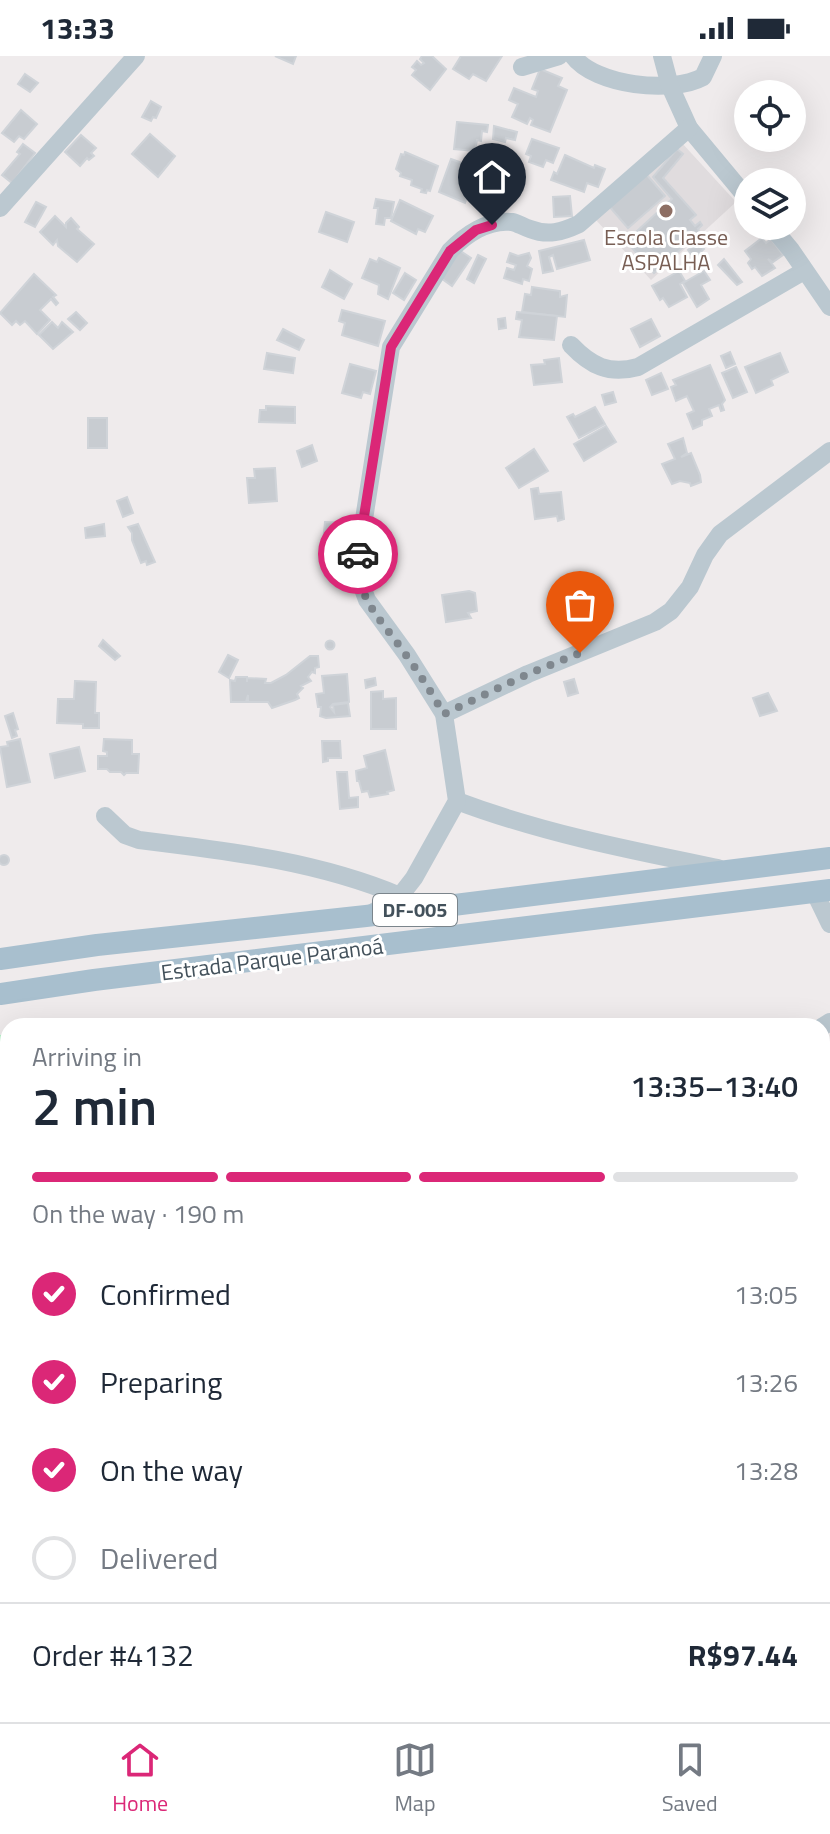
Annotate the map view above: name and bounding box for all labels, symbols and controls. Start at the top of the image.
text: 13:33 [40,5,115,51]
map controls [734,80,806,240]
button: locate [734,80,806,152]
pin [458,143,526,225]
icon: home [470,155,514,199]
button: layers [734,168,806,240]
marker: Escola Classe ASPALHA [657,202,675,220]
place label: Escola Classe ASPALHA [604,220,728,279]
courier [318,514,398,594]
icon: car [336,532,380,576]
pin [546,571,614,653]
icon: bag [558,583,602,627]
road number: DF-005 [373,894,457,926]
street label: Estrada Parque Paranoá [159,928,385,990]
text: Arriving in [32,1037,142,1076]
text: 13:35–13:40 [631,1063,798,1109]
text: 2 min [32,1066,157,1145]
text: On the way · 190 m [32,1194,244,1233]
text: Confirmed [100,1271,231,1317]
icon: check [32,1272,76,1316]
text: 13:05 [734,1275,798,1314]
text: Preparing [100,1359,222,1405]
icon: check [32,1360,76,1404]
text: 13:26 [734,1363,798,1402]
text: On the way [100,1447,243,1493]
icon: check [32,1448,76,1492]
text: 13:28 [734,1451,798,1490]
text: Delivered [100,1535,218,1581]
text: Order #4132 [32,1632,194,1678]
text: R$97.44 [688,1632,798,1678]
tab: Home [112,1738,168,1820]
tab: Map [393,1738,437,1820]
tab: Saved [662,1738,718,1820]

